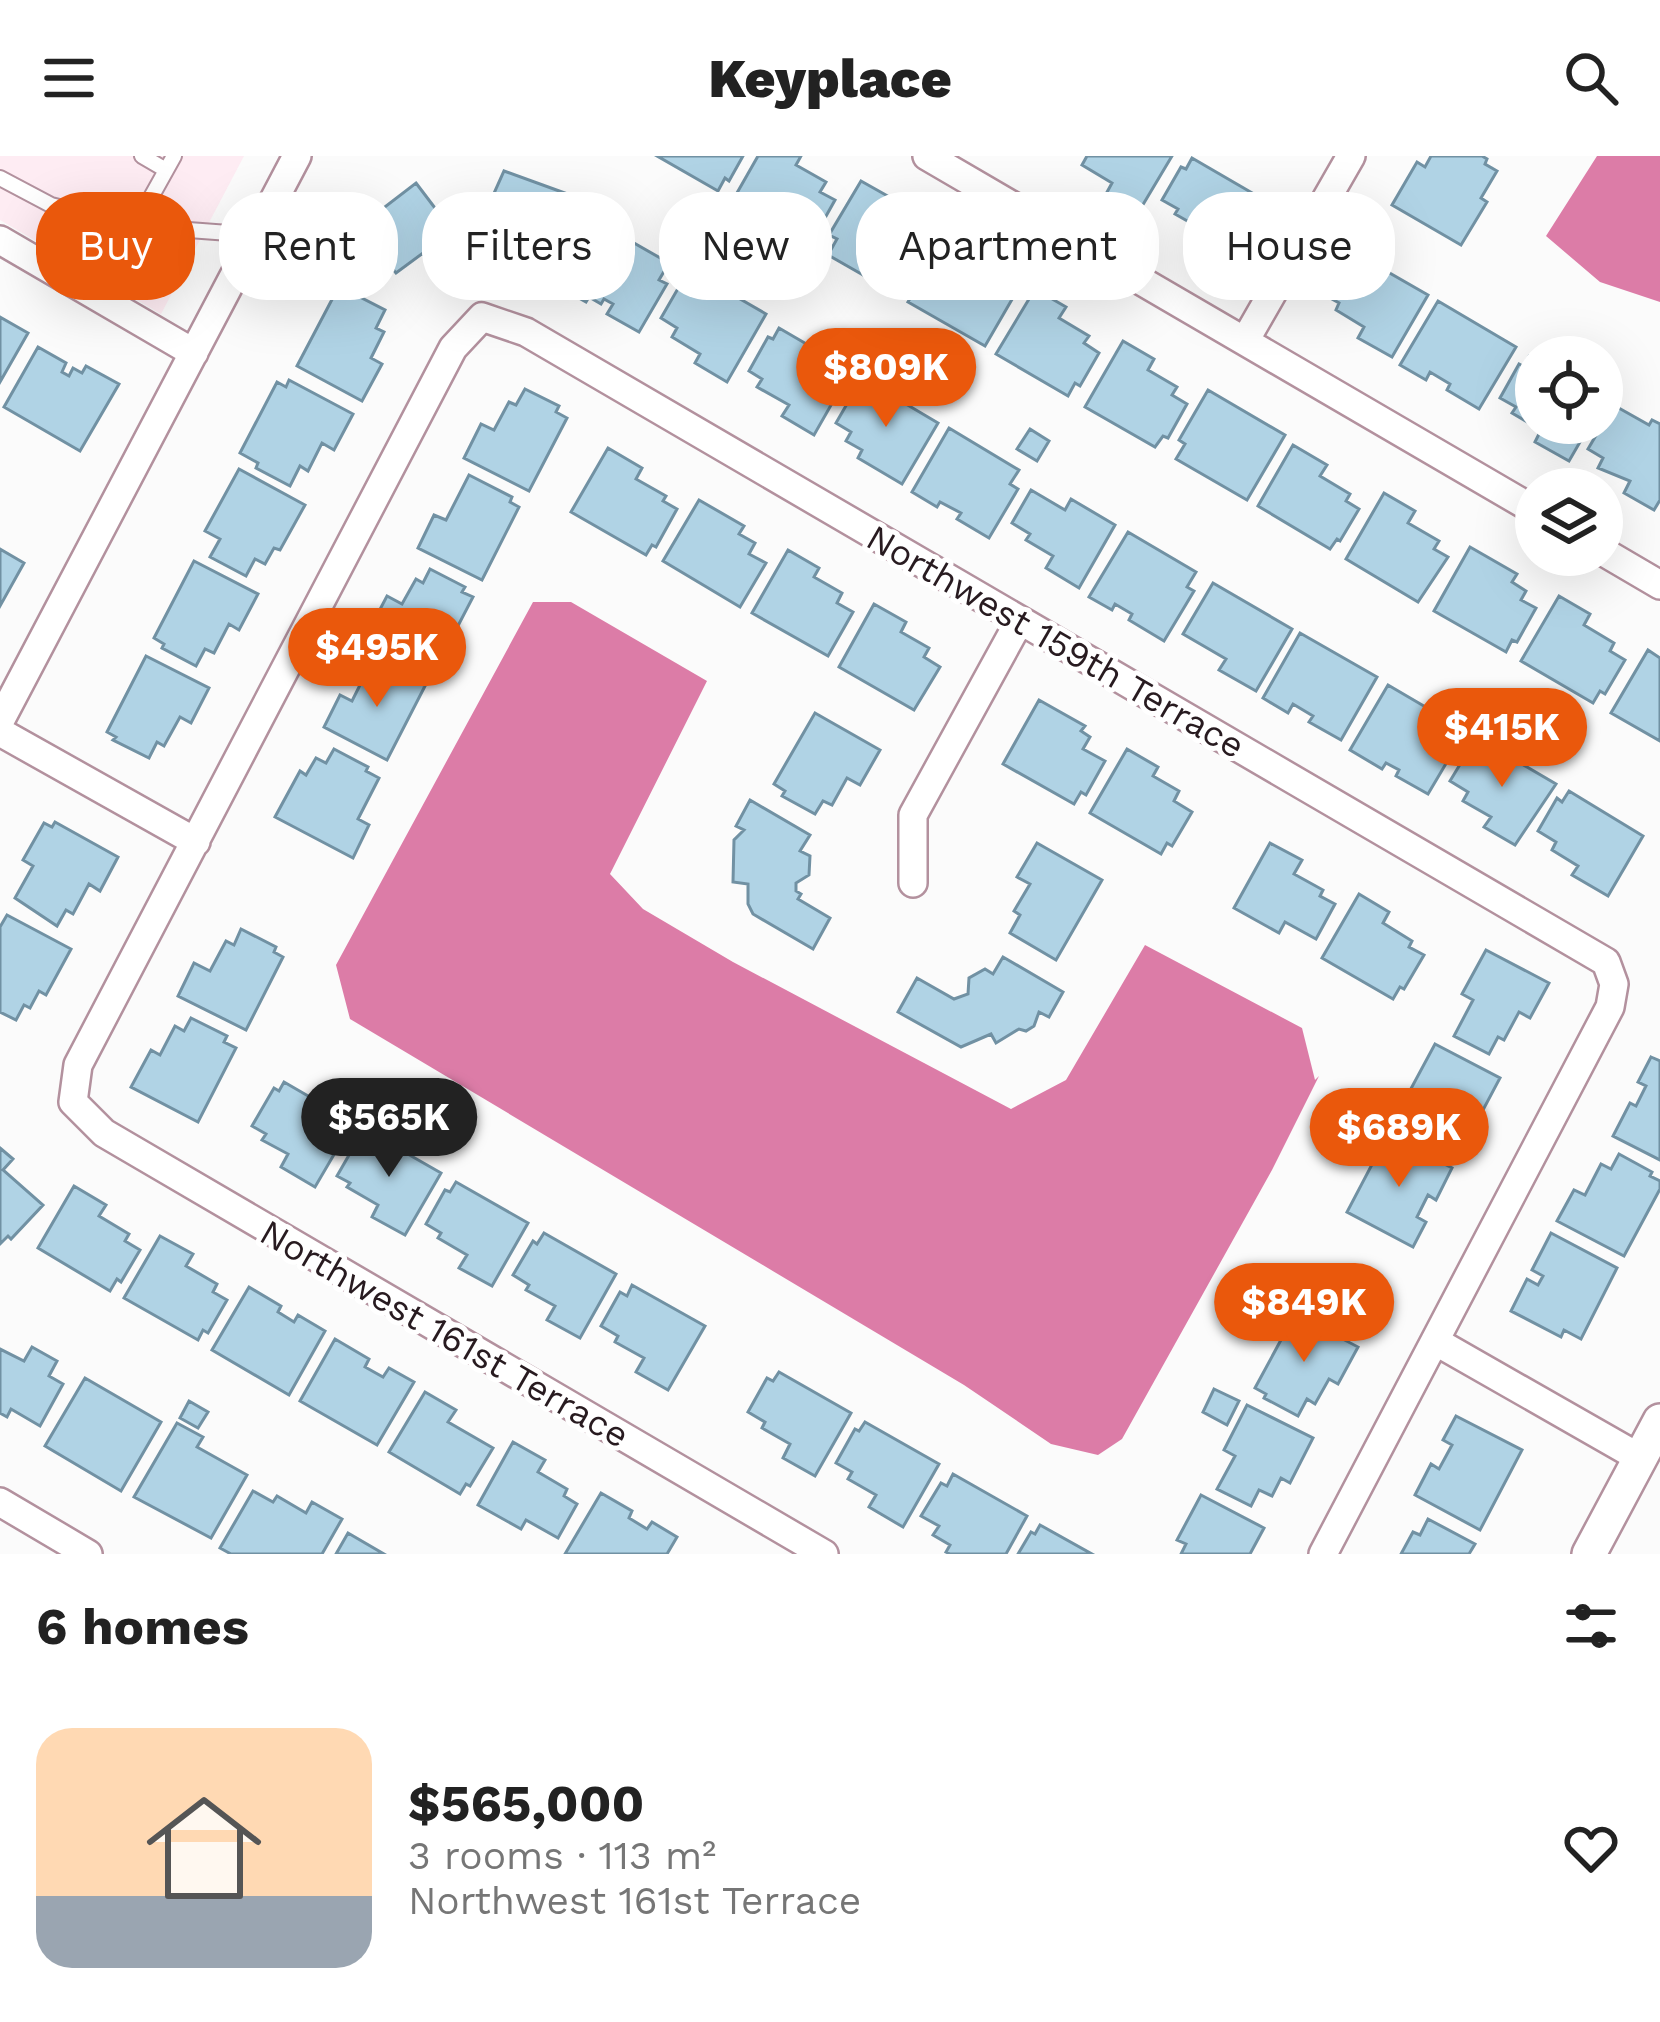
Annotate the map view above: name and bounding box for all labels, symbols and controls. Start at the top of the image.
icon: menu [36,45,102,111]
icon: search [1558,45,1624,111]
text: Keyplace [708,47,952,110]
chip: Buy [36,192,195,300]
chip: Rent [219,192,398,300]
chip: Filters [422,192,635,300]
chip: New [659,192,832,300]
chip: Apartment [856,192,1159,300]
chip: House [1183,192,1395,300]
pin: $809K [802,328,970,430]
map controls [1515,336,1623,576]
button: locate [1515,336,1623,444]
text: $809K [823,344,949,389]
button: layers [1515,468,1623,576]
street label: Northwest 159th Terrace [859,516,1252,767]
pin: $495K [293,608,461,710]
text: $495K [315,624,439,669]
pin: $415K [1418,688,1586,790]
text: $415K [1444,704,1560,749]
pin: $565K [305,1078,473,1180]
pin: $689K [1315,1088,1483,1190]
text: $565K [328,1094,450,1139]
text: $689K [1337,1104,1461,1149]
street label: Northwest 161st Terrace [253,1211,636,1457]
pin: $849K [1220,1263,1388,1365]
text: $849K [1241,1279,1367,1324]
icon: filters [1558,1593,1624,1659]
text: 6 homes [36,1597,249,1656]
text: $565,000 [408,1774,644,1833]
icon: home [132,1776,276,1920]
icon: heart [1558,1815,1624,1881]
text: 3 rooms · 113 m² [408,1833,716,1878]
text: Northwest 161st Terrace [408,1878,861,1923]

